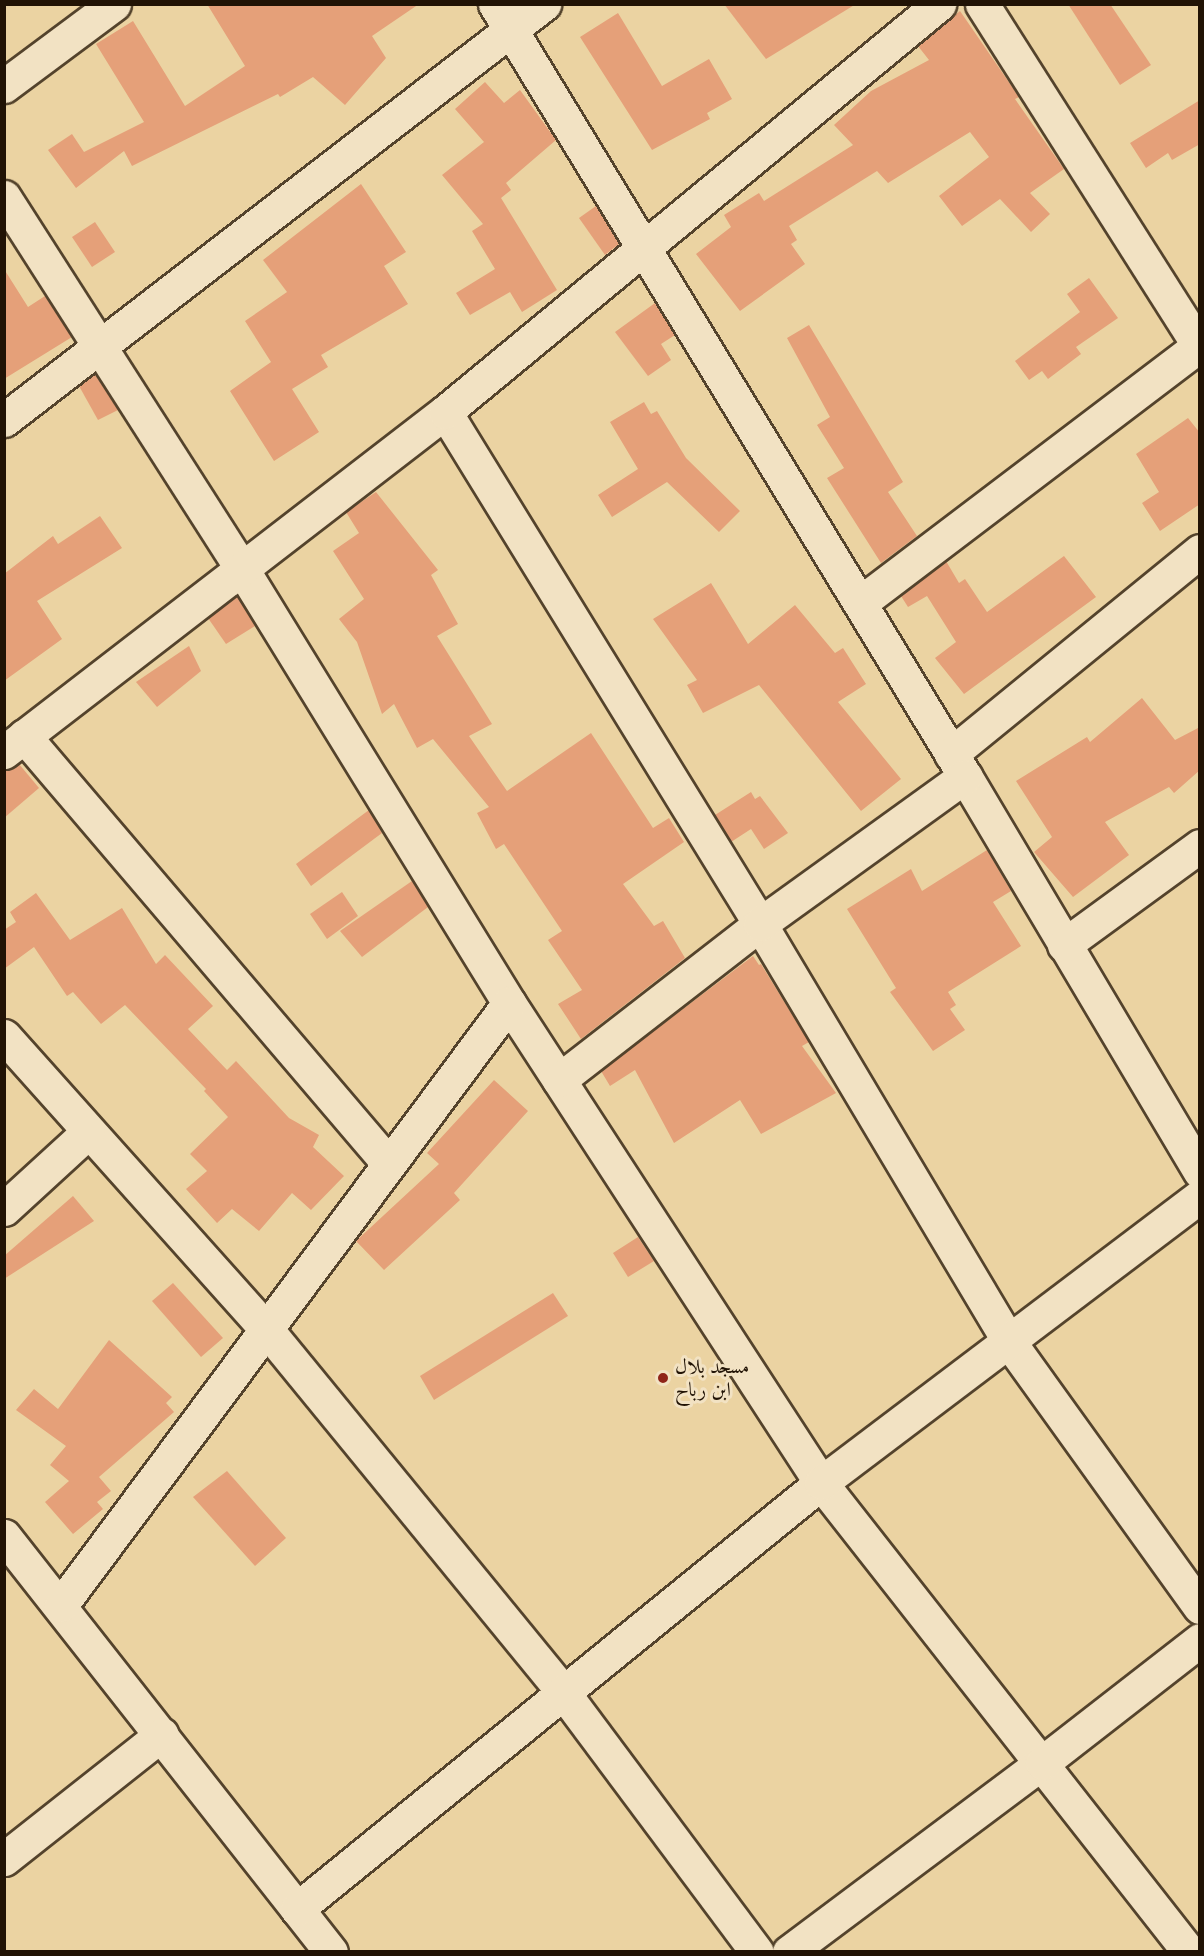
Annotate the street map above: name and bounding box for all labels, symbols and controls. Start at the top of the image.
place label: مسجد بلال ابن رباح [675,1354,749,1401]
marker: مسجد بلال ابن رباح [656,1371,670,1385]

